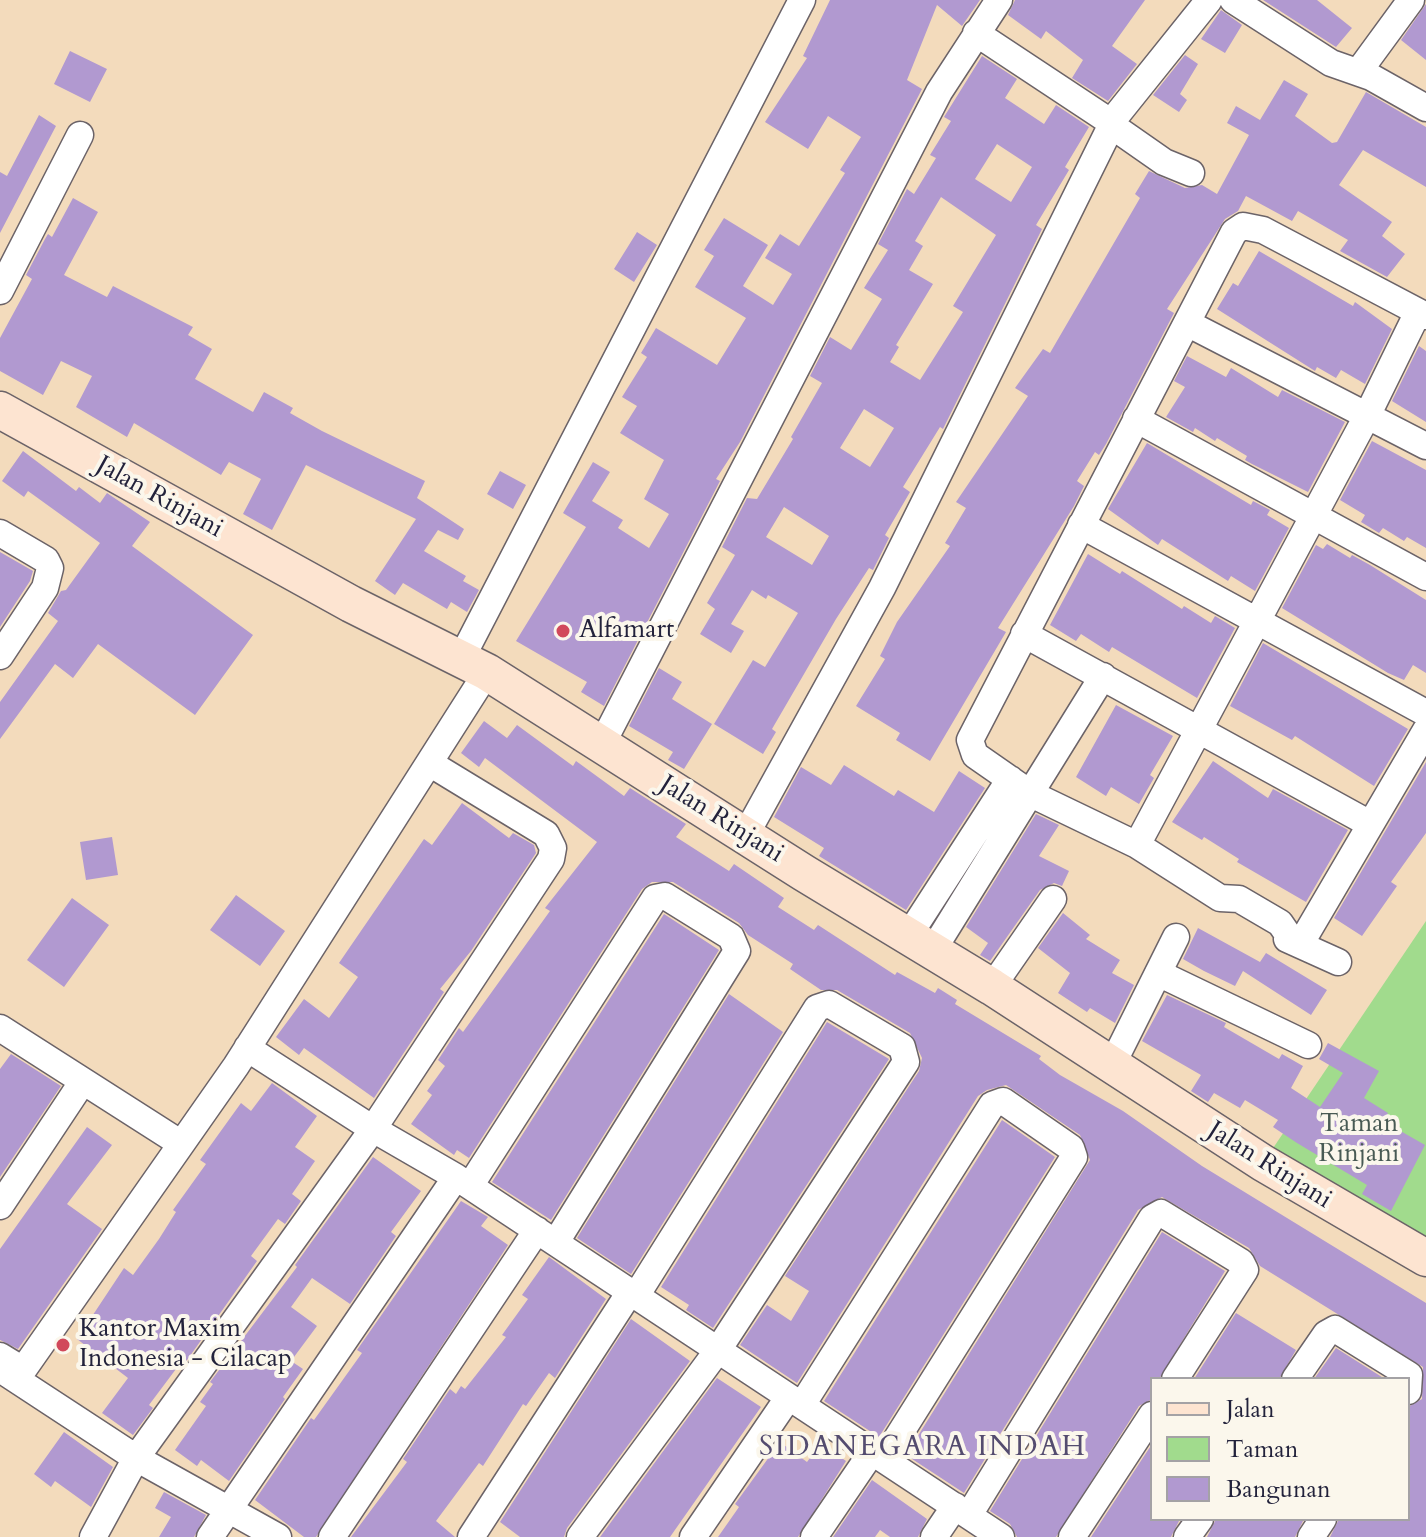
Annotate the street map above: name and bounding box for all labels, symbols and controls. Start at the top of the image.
street label: Jalan Rinjani [90,450,228,546]
place label: Alfamart [579,615,674,647]
marker: Alfamart [554,622,572,640]
street label: Jalan Rinjani [653,770,789,870]
park label: Taman Rinjani [1319,1109,1399,1170]
street label: Jalan Rinjani [1201,1116,1337,1216]
place label: Kantor Maxim Indonesia - Cilacap [79,1314,292,1376]
marker: Kantor Maxim Indonesia - Cilacap [54,1336,72,1354]
legend [1150,1377,1410,1521]
text: Jalan [1226,1393,1275,1426]
district label: SIDANEGARA INDAH [759,1432,1087,1466]
text: Taman [1226,1433,1298,1466]
text: Bangunan [1226,1473,1331,1506]

